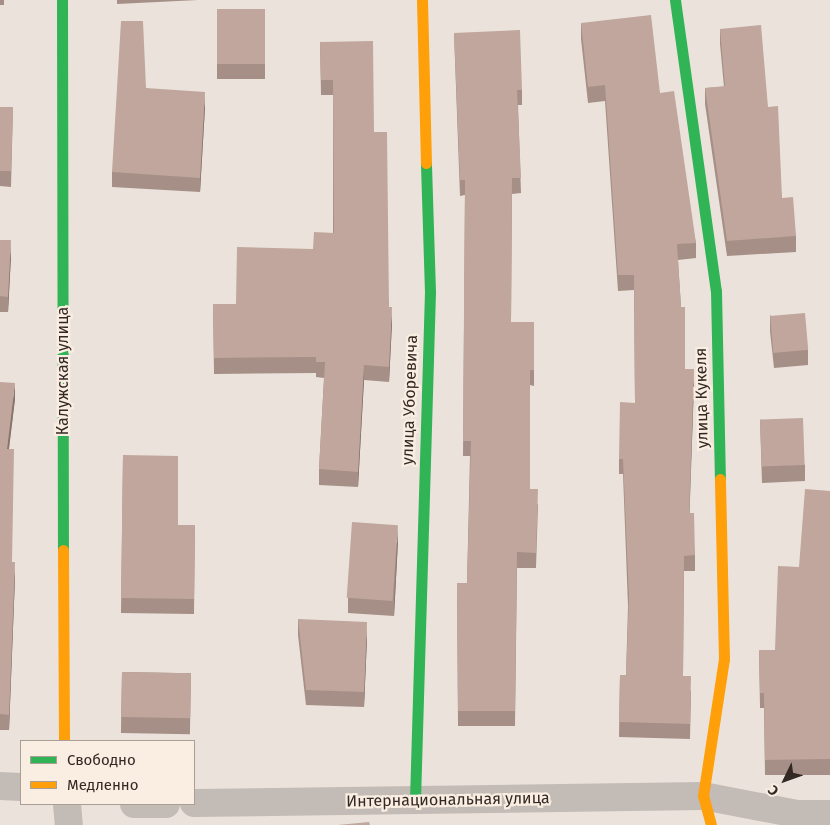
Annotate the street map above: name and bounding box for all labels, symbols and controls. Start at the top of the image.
street label: Калужская улица [53,307,73,435]
street label: улица Уборевича [398,335,422,465]
street label: улица Кукеля [692,347,712,449]
legend [20,740,195,805]
text: Свободно [67,751,136,769]
north arrow [760,755,810,805]
text: Медленно [67,776,139,794]
text: С [764,782,782,799]
street label: Интернациональная улица [346,789,550,811]

